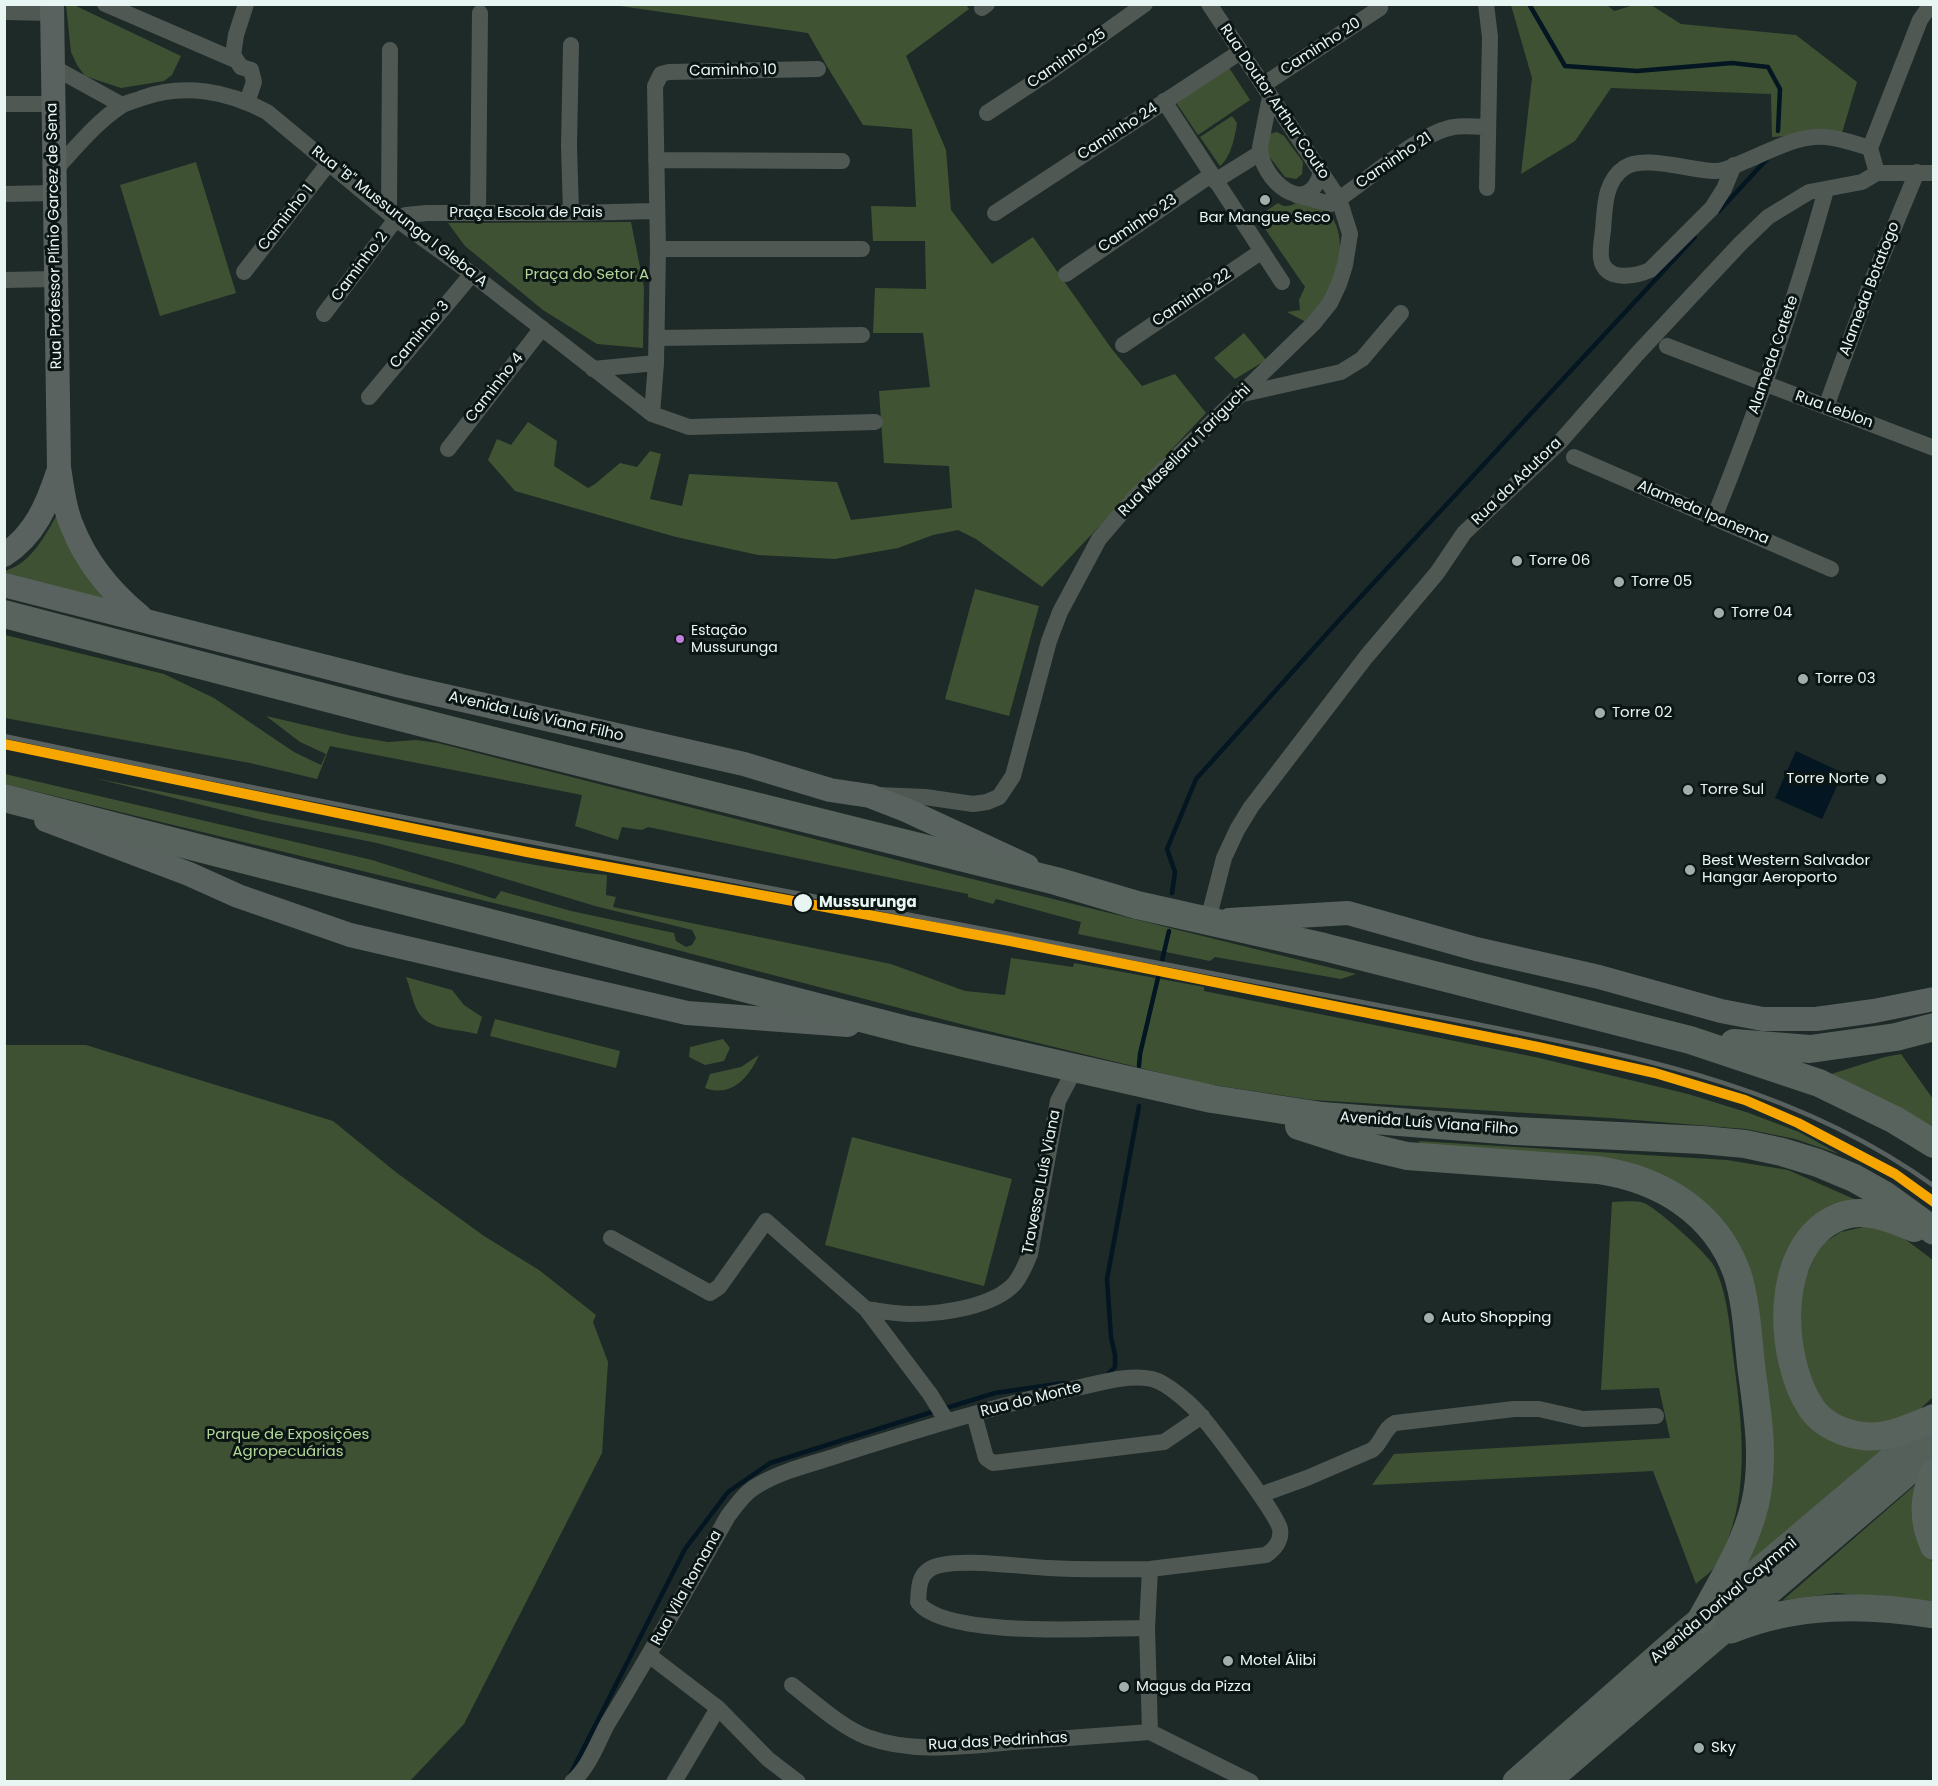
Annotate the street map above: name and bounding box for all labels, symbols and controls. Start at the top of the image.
street label: Caminho 20 [1278,14,1364,80]
street label: Rua Doutor Arthur Couto [1215,21,1333,183]
street label: Caminho 25 [1024,25,1110,93]
street label: Caminho 10 [689,61,777,81]
street label: Caminho 24 [1075,99,1161,165]
street label: Rua Professor Plínio Garcez de Sena [44,102,66,370]
street label: Caminho 21 [1353,129,1435,193]
street label: Rua "B" Mussurunga I Gleba A [307,143,491,291]
street label: Caminho 1 [255,182,317,254]
street label: Caminho 23 [1095,191,1181,257]
marker: Bar Mangue Seco [1258,193,1272,207]
street label: Praça Escola de Pais [449,204,603,222]
place label: Bar Mangue Seco [1199,209,1331,227]
street label: Alameda Botatogo [1836,219,1904,359]
street label: Caminho 2 [328,229,392,305]
street label: Caminho 22 [1149,265,1235,331]
park label: Praça do Setor A [525,266,649,284]
street label: Alameda Catete [1745,293,1803,417]
street label: Caminho 3 [387,298,453,372]
street label: Caminho 4 [462,350,528,426]
street label: Rua Maseliaru Tariguchi [1115,381,1255,521]
street label: Rua Leblon [1793,388,1875,432]
street label: Rua da Adutora [1468,435,1566,529]
street label: Alameda Ipanema [1634,477,1772,549]
place label: Torre 06 [1529,552,1590,570]
marker: Torre 06 [1510,554,1524,568]
place label: Torre 05 [1631,573,1692,591]
marker: Torre 05 [1612,575,1626,589]
place label: Torre 04 [1731,604,1792,622]
marker: Torre 04 [1712,606,1726,620]
place label: Estação Mussurunga [691,623,778,656]
marker: Estação Mussurunga [674,633,686,645]
place label: Torre 03 [1815,670,1875,688]
marker: Torre 03 [1796,672,1810,686]
street label: Avenida Luís Viana Filho [447,688,625,746]
place label: Torre 02 [1612,704,1672,722]
marker: Torre 02 [1593,706,1607,720]
place label: Torre Norte [1786,770,1869,788]
marker: Torre Norte [1874,772,1888,786]
place label: Torre Sul [1700,781,1764,799]
marker: Torre Sul [1681,783,1695,797]
place label: Best Western Salvador Hangar Aeroporto [1702,852,1870,887]
marker: Best Western Salvador Hangar Aeroporto [1683,863,1697,877]
marker: Mussurunga [792,892,814,914]
place label: Mussurunga [819,894,917,912]
street label: Travessa Luís Viana [1019,1108,1065,1256]
street label: Avenida Luís Viana Filho [1339,1109,1519,1139]
place label: Auto Shopping [1441,1309,1551,1327]
marker: Auto Shopping [1422,1311,1436,1325]
street label: Rua do Monte [979,1379,1083,1421]
park label: Parque de Exposições Agropecuárias [207,1426,369,1461]
street label: Rua Vila Romana [648,1527,726,1649]
street label: Avenida Dorival Caymmi [1647,1534,1801,1668]
place label: Motel Álibi [1240,1652,1316,1670]
marker: Motel Álibi [1221,1654,1235,1668]
place label: Magus da Pizza [1136,1678,1251,1696]
marker: Magus da Pizza [1117,1680,1131,1694]
street label: Rua das Pedrinhas [928,1729,1068,1755]
place label: Sky [1711,1739,1736,1757]
marker: Sky [1692,1741,1706,1755]

